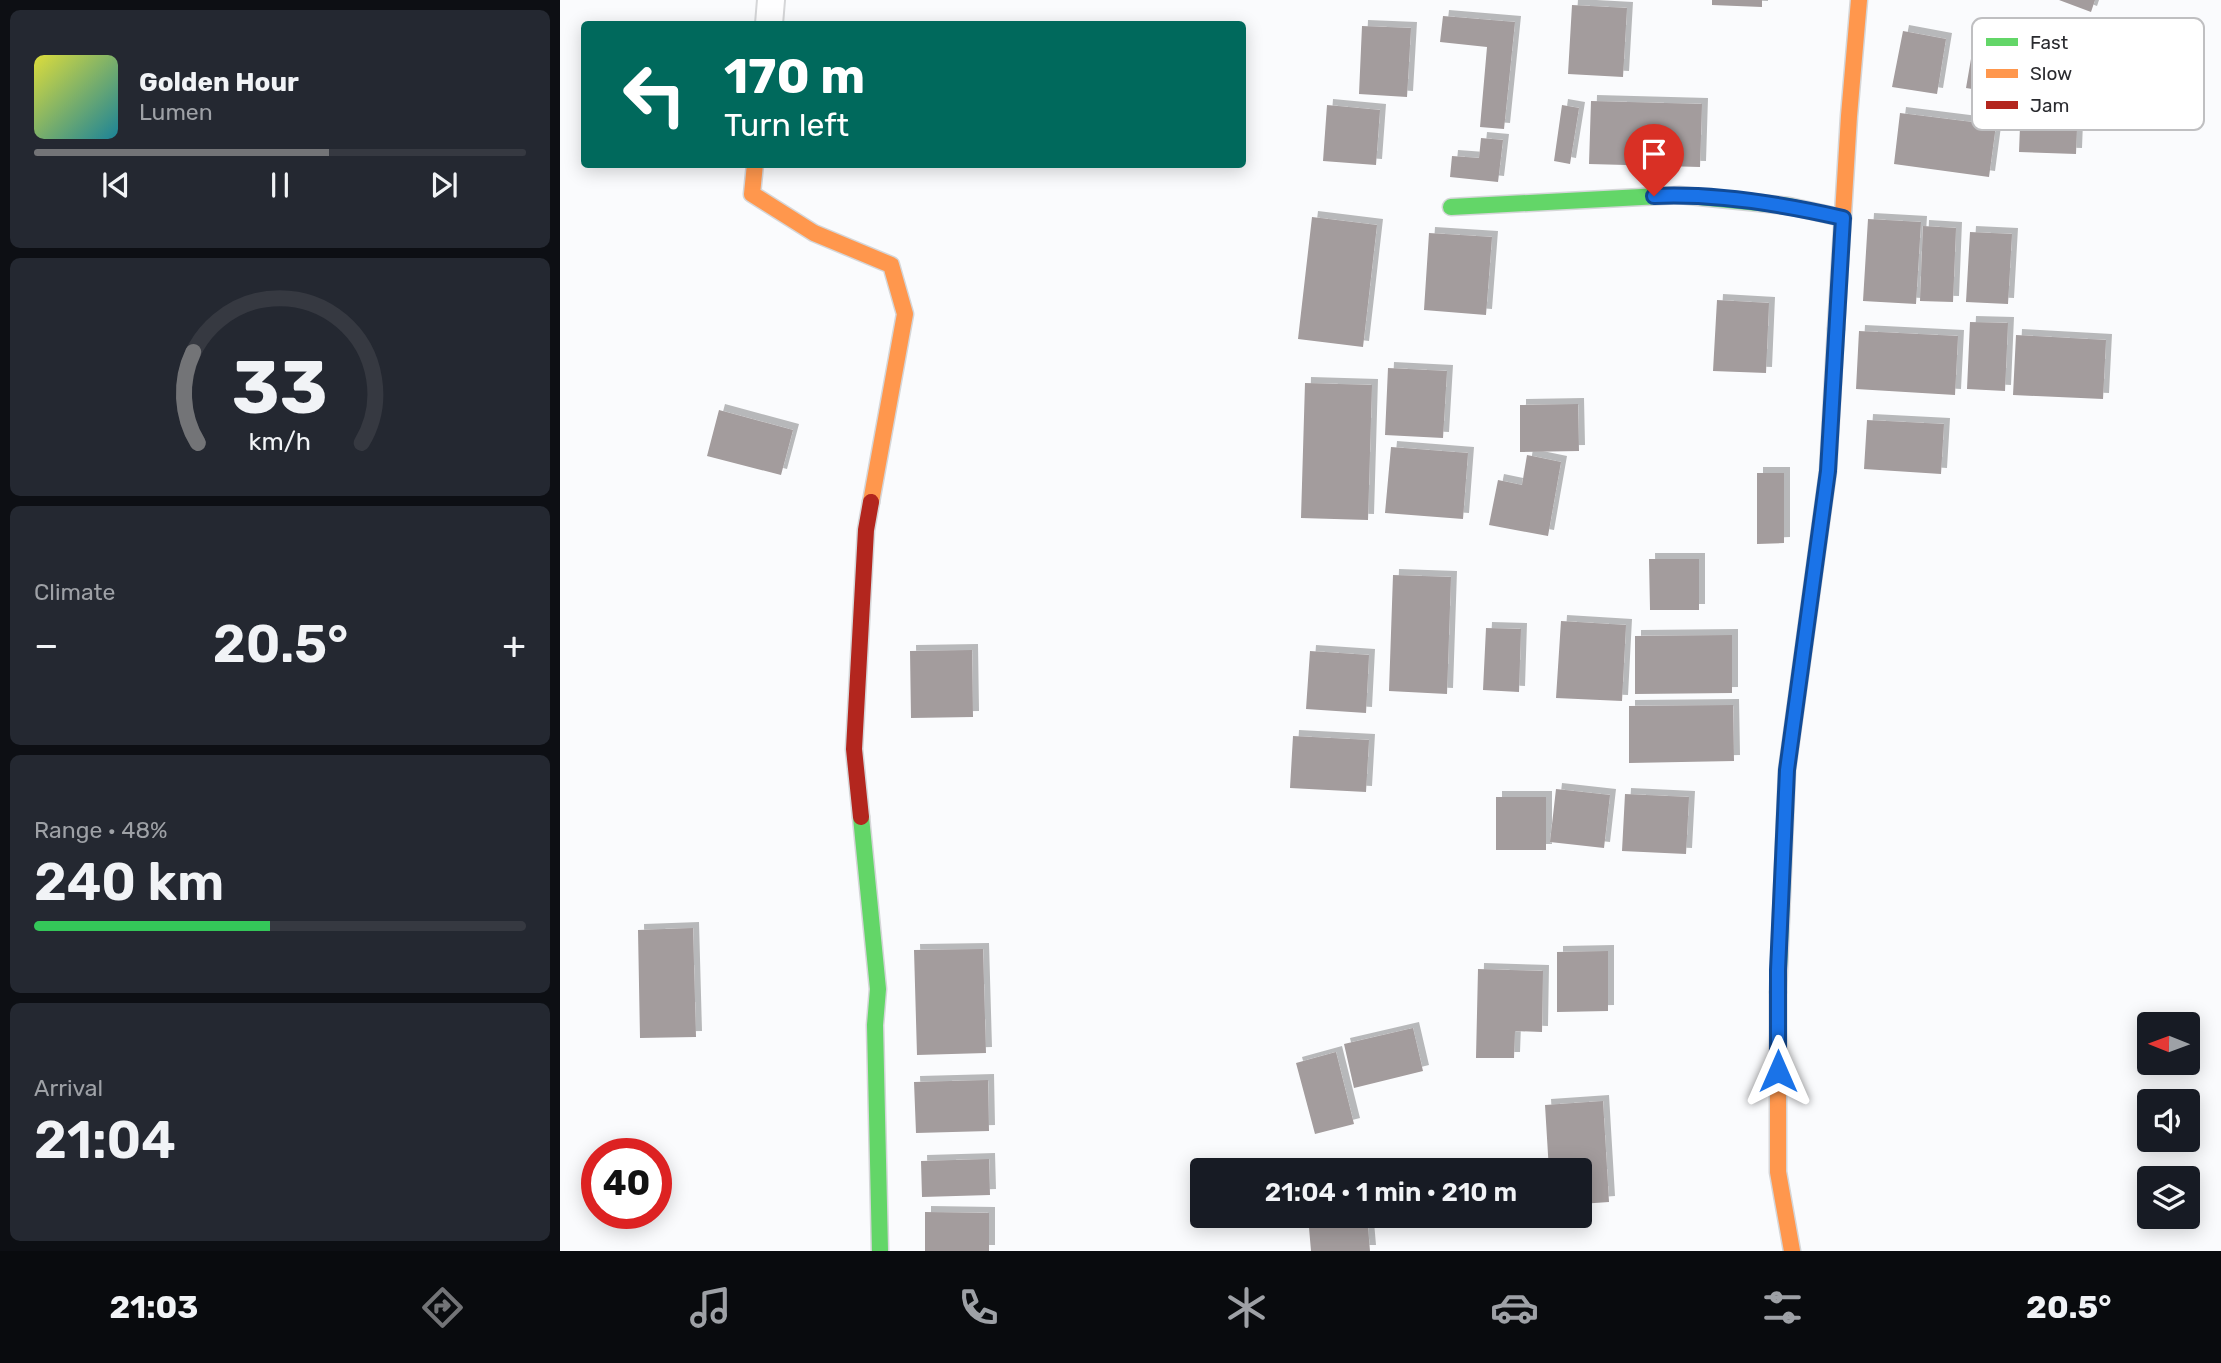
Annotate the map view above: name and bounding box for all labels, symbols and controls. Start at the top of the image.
legend [1972,18,2204,130]
text: Fast [2030,31,2069,54]
text: 170 m [724,47,865,105]
icon: left [609,49,700,140]
text: Slow [2030,62,2072,85]
text: Golden Hour [139,67,299,98]
text: Jam [2030,94,2069,117]
text: Lumen [139,98,213,126]
text: Turn left [724,106,849,144]
pin [1624,124,1684,196]
icon: arrive [1635,135,1673,173]
icon: previous [97,166,135,204]
icon: pause [261,166,299,204]
icon: next [425,166,463,204]
text: 33 [232,346,328,432]
text: km/h [249,427,311,456]
text: Climate [34,578,115,606]
text: 20.5° [213,613,348,675]
text: − [34,622,59,668]
text: + [502,622,526,668]
text: Range · 48% [34,816,168,844]
text: 240 km [34,851,224,913]
north arrow [2137,1012,2200,1074]
map controls [2137,1012,2200,1229]
position arrow [1741,1034,1815,1108]
text: Arrival [34,1074,103,1102]
button: sound [2137,1089,2200,1152]
text: 21:04 [34,1109,176,1171]
speed limit sign: 40 [581,1138,672,1229]
button: layers [2137,1166,2200,1229]
text: 21:04 · 1 min · 210 m [1265,1177,1517,1208]
icon: directions [418,1283,467,1332]
icon: music [686,1283,735,1332]
icon: phone [954,1283,1003,1332]
icon: climate [1222,1283,1271,1332]
icon: car [1490,1283,1539,1332]
icon: filters [1758,1283,1807,1332]
text: 21:03 [110,1288,198,1326]
text: 20.5° [2026,1288,2111,1326]

